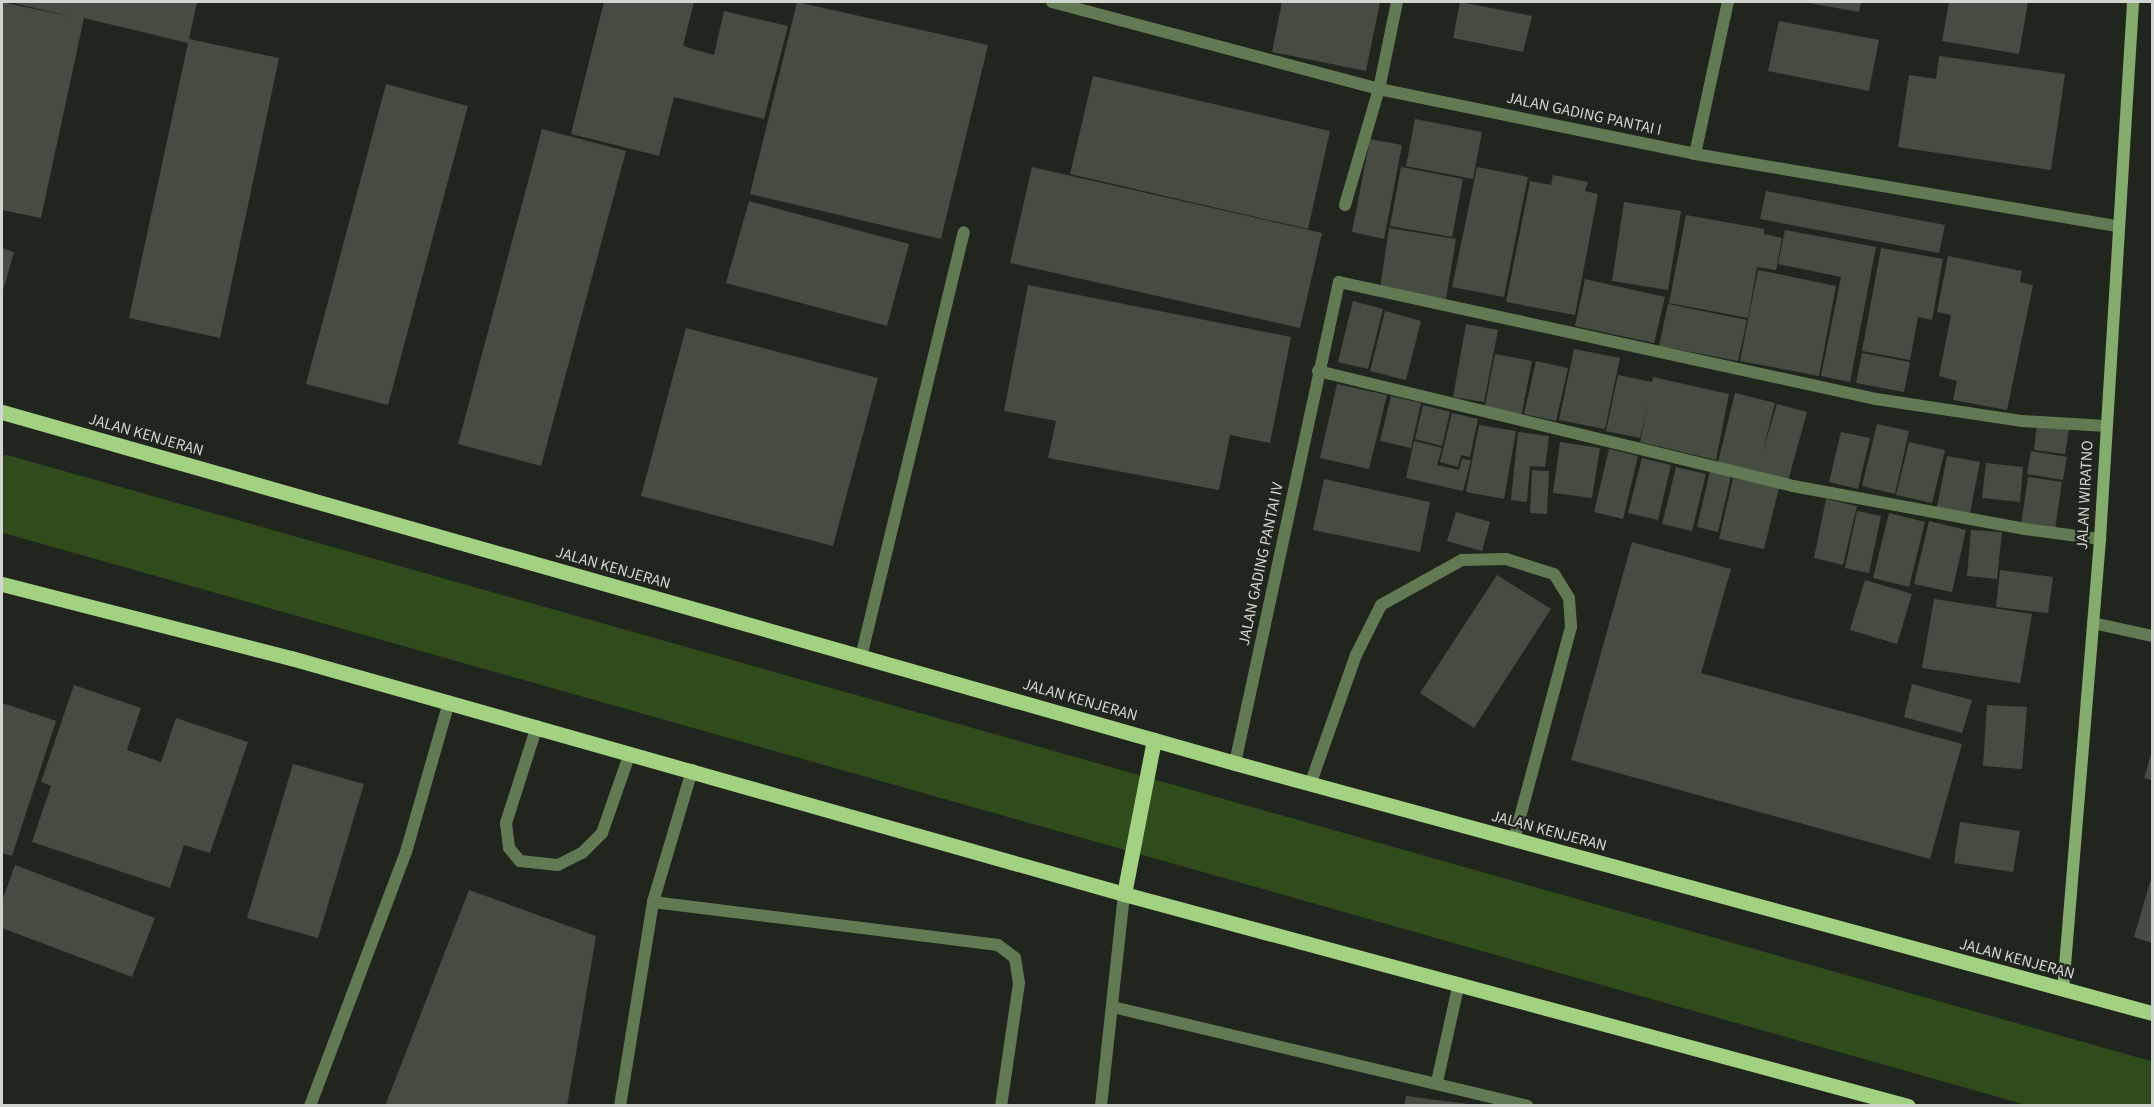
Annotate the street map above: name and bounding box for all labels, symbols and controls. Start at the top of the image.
street label: JALAN GADING PANTAI I [1505,88,1663,140]
street label: JALAN KENJERAN [86,409,206,461]
street label: JALAN WIRATNO [2073,440,2097,550]
street label: JALAN GADING PANTAI IV [1234,481,1288,647]
street label: JALAN KENJERAN [553,542,673,594]
street label: JALAN KENJERAN [1020,674,1140,726]
street label: JALAN KENJERAN [1489,806,1609,856]
street label: JALAN KENJERAN [1957,934,2077,984]

